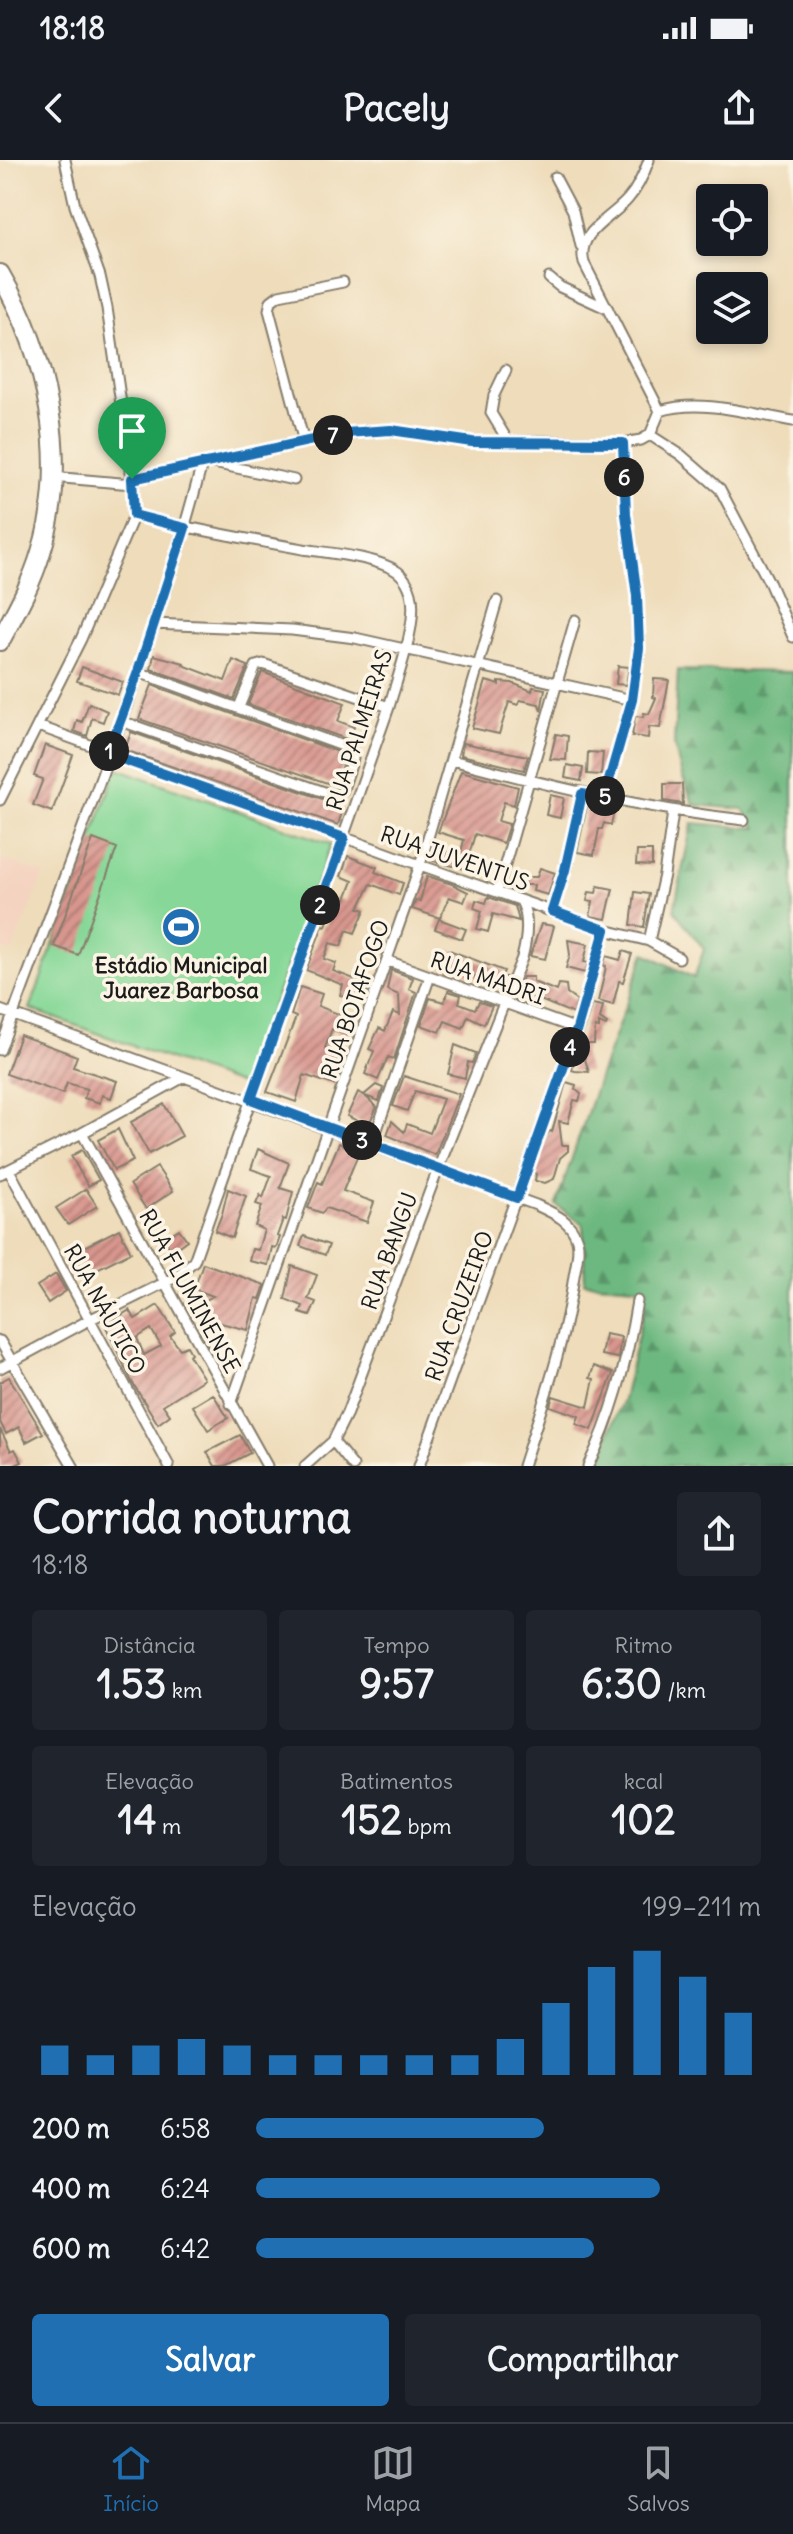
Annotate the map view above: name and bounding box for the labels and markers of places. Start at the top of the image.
pin [98,397,166,479]
pin: 7 [313,415,353,455]
pin: 6 [604,457,644,497]
pin: 1 [89,731,129,771]
pin: 5 [585,776,625,816]
pin: 2 [300,885,340,925]
sports icon: Estádio Municipal Juarez Barbosa [160,906,202,948]
place label: Estádio Municipal Juarez Barbosa [95,951,267,1004]
pin: 4 [550,1027,590,1067]
pin: 3 [342,1120,382,1160]

